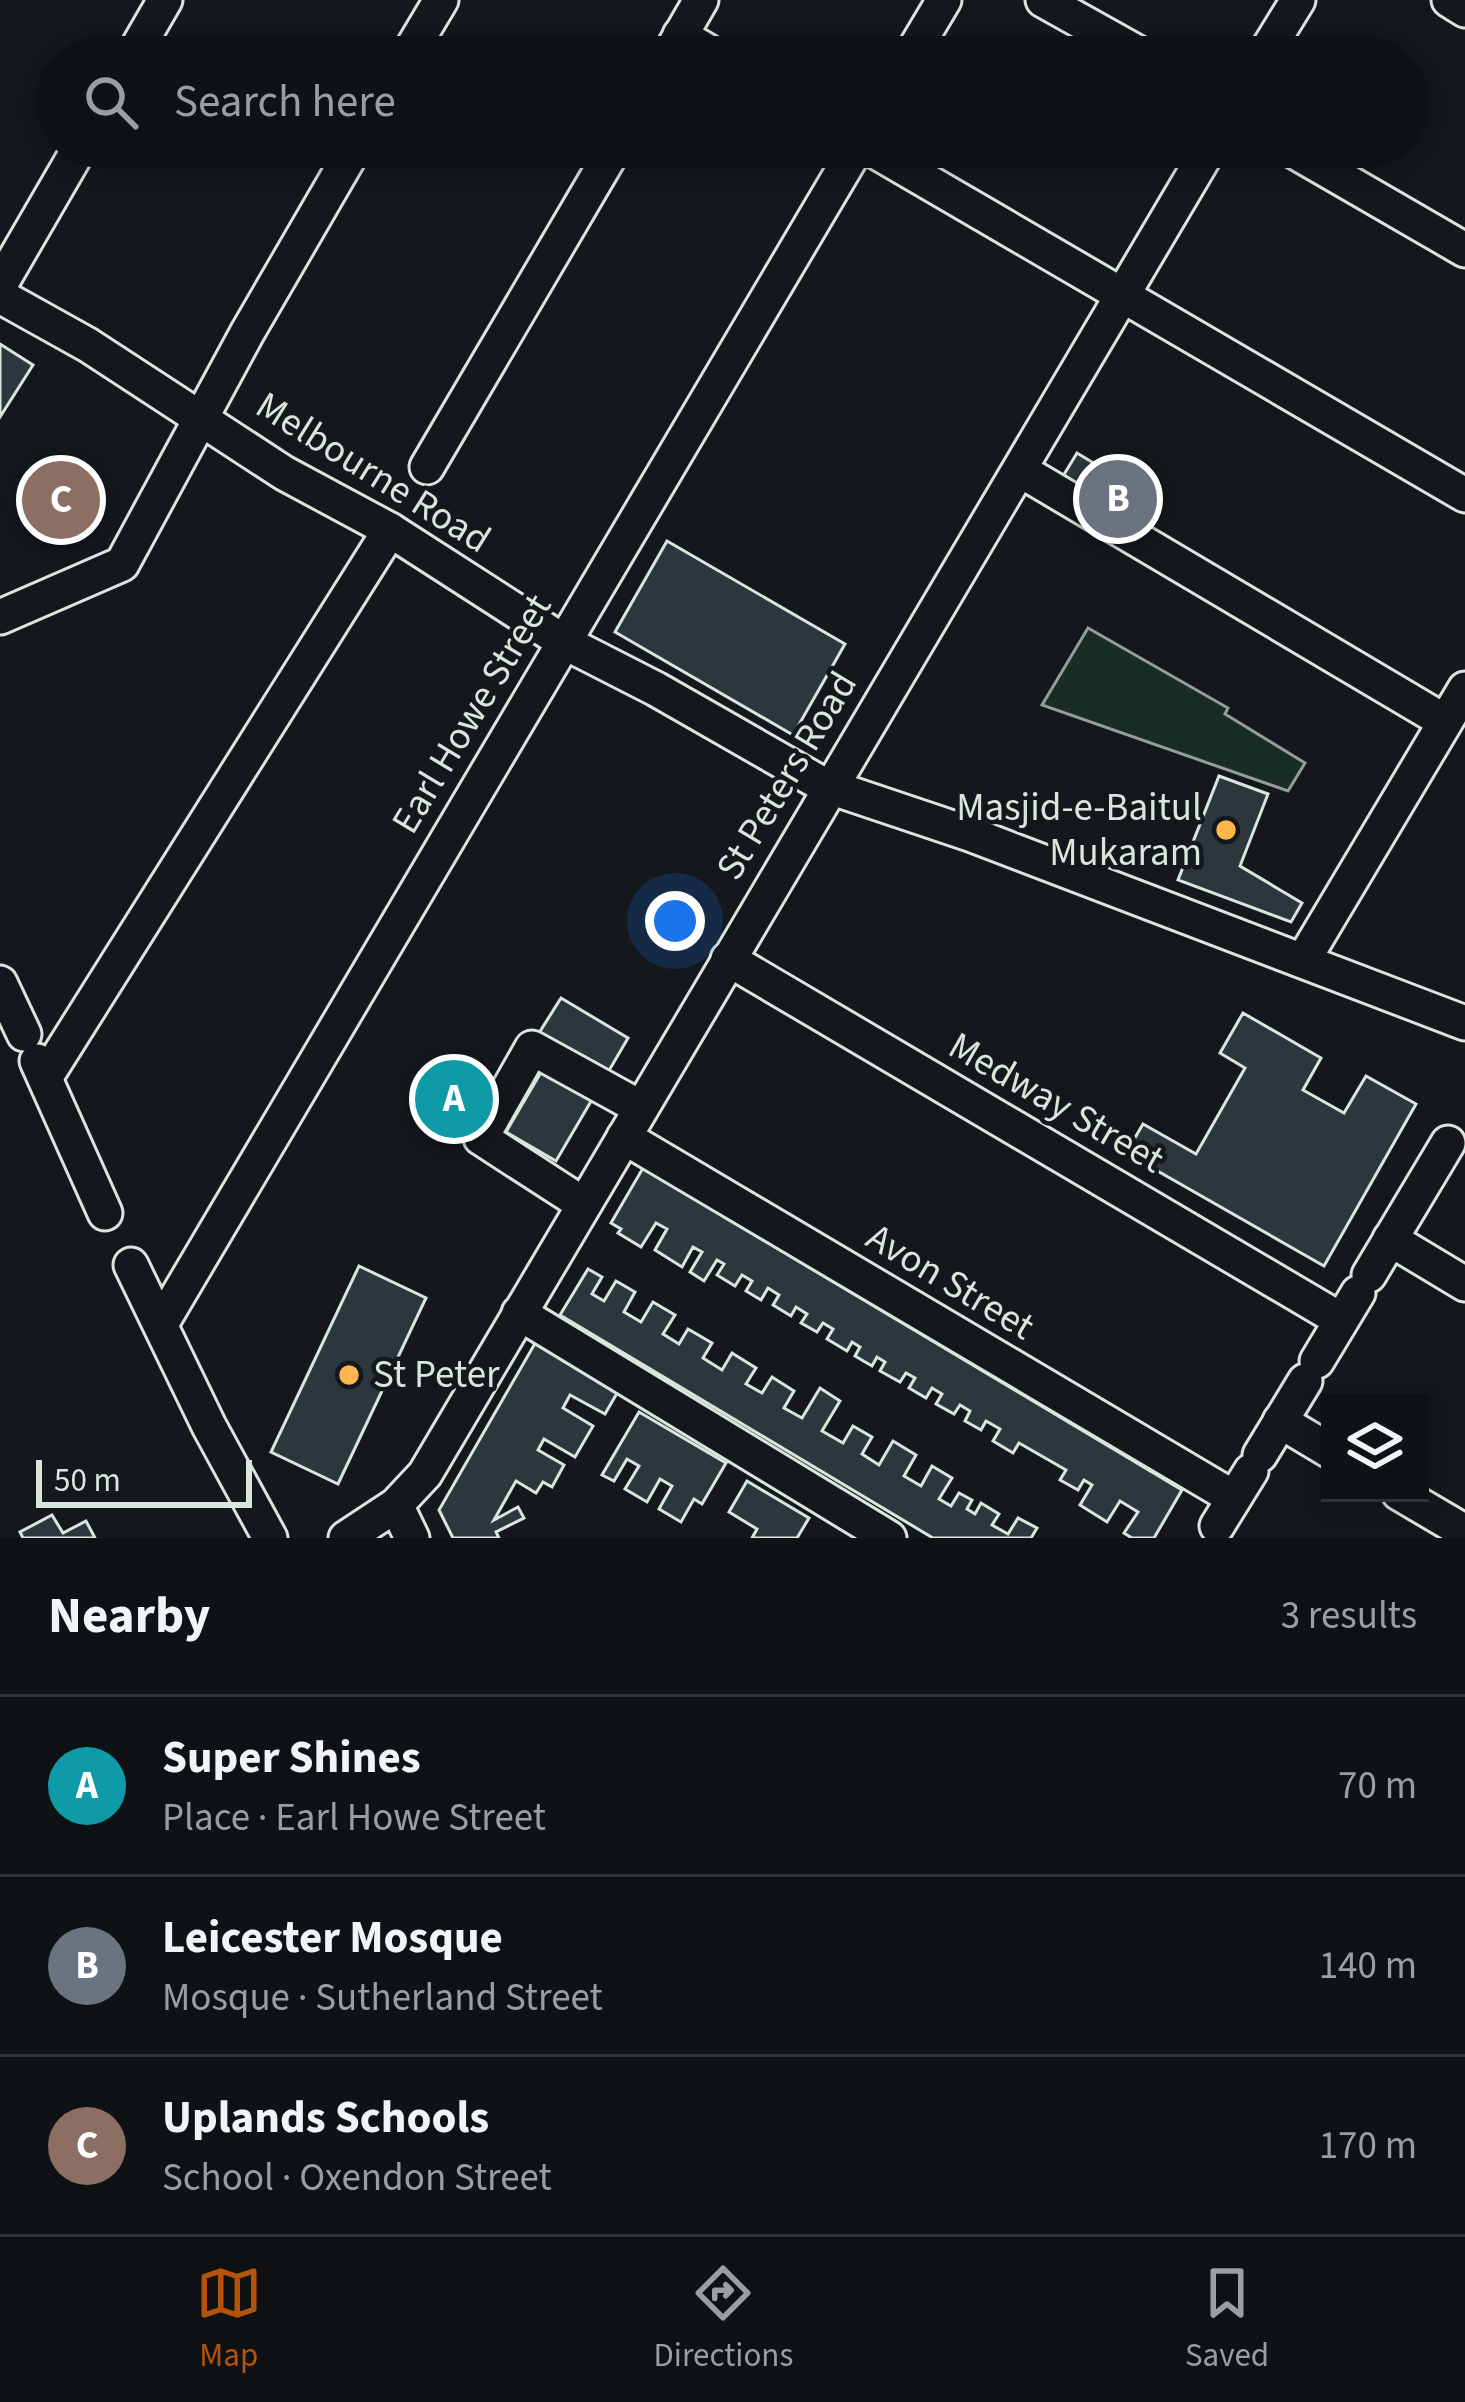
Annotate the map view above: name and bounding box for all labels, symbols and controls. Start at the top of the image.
search box [36,36,1429,168]
icon: search [78,69,144,135]
text: Search here [174,70,396,134]
street label: Melbourne Road [245,378,501,568]
pin: B [1079,454,1157,544]
pin: C [22,455,100,545]
street label: Earl Howe Street [378,584,566,844]
street label: St Peters Road [703,661,871,891]
place label: Masjid-e-Baitul Mukaram [956,780,1202,881]
marker: Masjid-e-Baitul Mukaram [1213,817,1239,843]
your location [645,891,705,951]
street label: Medway Street [938,1019,1174,1187]
pin: A [415,1054,493,1144]
street label: Avon Street [855,1210,1045,1354]
place label: St Peter [373,1347,500,1403]
marker: St Peter [336,1362,362,1388]
map controls [1321,1394,1429,1502]
button: layers [1321,1394,1429,1502]
scale bar [36,1454,252,1507]
text: 50 m [54,1457,121,1504]
text: Nearby [48,1580,210,1652]
text: 3 results [1281,1588,1417,1644]
text: Super Shines [162,1726,421,1790]
text: A [76,1758,98,1814]
text: 70 m [1338,1758,1417,1814]
text: Place · Earl Howe Street [162,1790,546,1846]
text: Leicester Mosque [162,1906,503,1970]
text: B [75,1938,99,1994]
text: 140 m [1319,1938,1417,1994]
text: Mosque · Sutherland Street [162,1970,603,2026]
text: Uplands Schools [162,2086,489,2150]
text: C [76,2118,98,2174]
text: 170 m [1319,2118,1417,2174]
text: School · Oxendon Street [162,2150,552,2206]
tab: Map [196,2260,262,2379]
tab: Directions [654,2260,793,2379]
tab: Saved [1185,2260,1269,2379]

